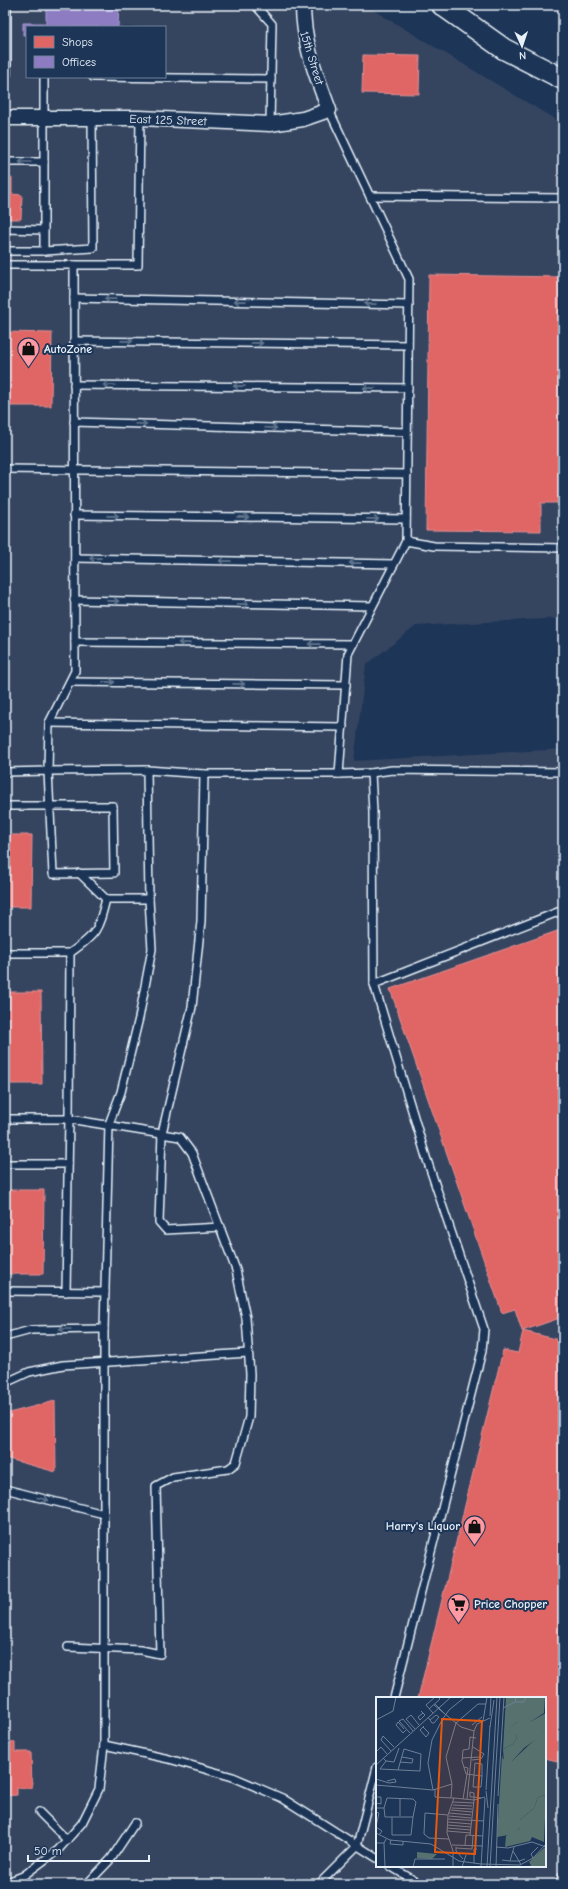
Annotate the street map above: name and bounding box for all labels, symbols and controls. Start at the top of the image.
legend [26,26,166,78]
north arrow [502,26,542,66]
street label: 15th Street [297,30,327,87]
text: Shops [62,35,93,49]
text: N [519,49,526,62]
text: Offices [62,55,96,69]
street label: East 125 Street [129,112,208,128]
one-way arrow [19,158,32,166]
one-way arrow [104,295,117,302]
one-way arrow [234,297,247,305]
one-way arrow [364,300,377,308]
shop icon: AutoZone [15,336,41,369]
one-way arrow [120,338,133,345]
one-way arrow [250,339,263,347]
place label: AutoZone [44,342,92,356]
one-way arrow [103,381,116,389]
one-way arrow [233,382,246,390]
one-way arrow [363,384,376,392]
one-way arrow [134,420,147,428]
one-way arrow [264,424,277,432]
one-way arrow [106,512,119,520]
one-way arrow [236,513,249,521]
one-way arrow [366,515,379,523]
one-way arrow [89,555,102,562]
one-way arrow [219,557,232,565]
one-way arrow [349,560,362,567]
one-way arrow [106,597,119,605]
one-way arrow [236,600,249,608]
one-way arrow [178,639,191,647]
one-way arrow [308,640,321,648]
one-way arrow [102,679,115,686]
one-way arrow [232,680,245,688]
one-way arrow [59,1325,72,1333]
one-way arrow [36,1495,49,1503]
shop icon: Harry's Liquor [462,1513,488,1546]
place label: Harry's Liquor [386,1519,460,1533]
supermarket icon: Price Chopper [445,1591,471,1624]
place label: Price Chopper [474,1597,547,1611]
inset map [376,1697,546,1867]
scale bar [28,1837,149,1863]
text: 50 m [34,1844,62,1858]

